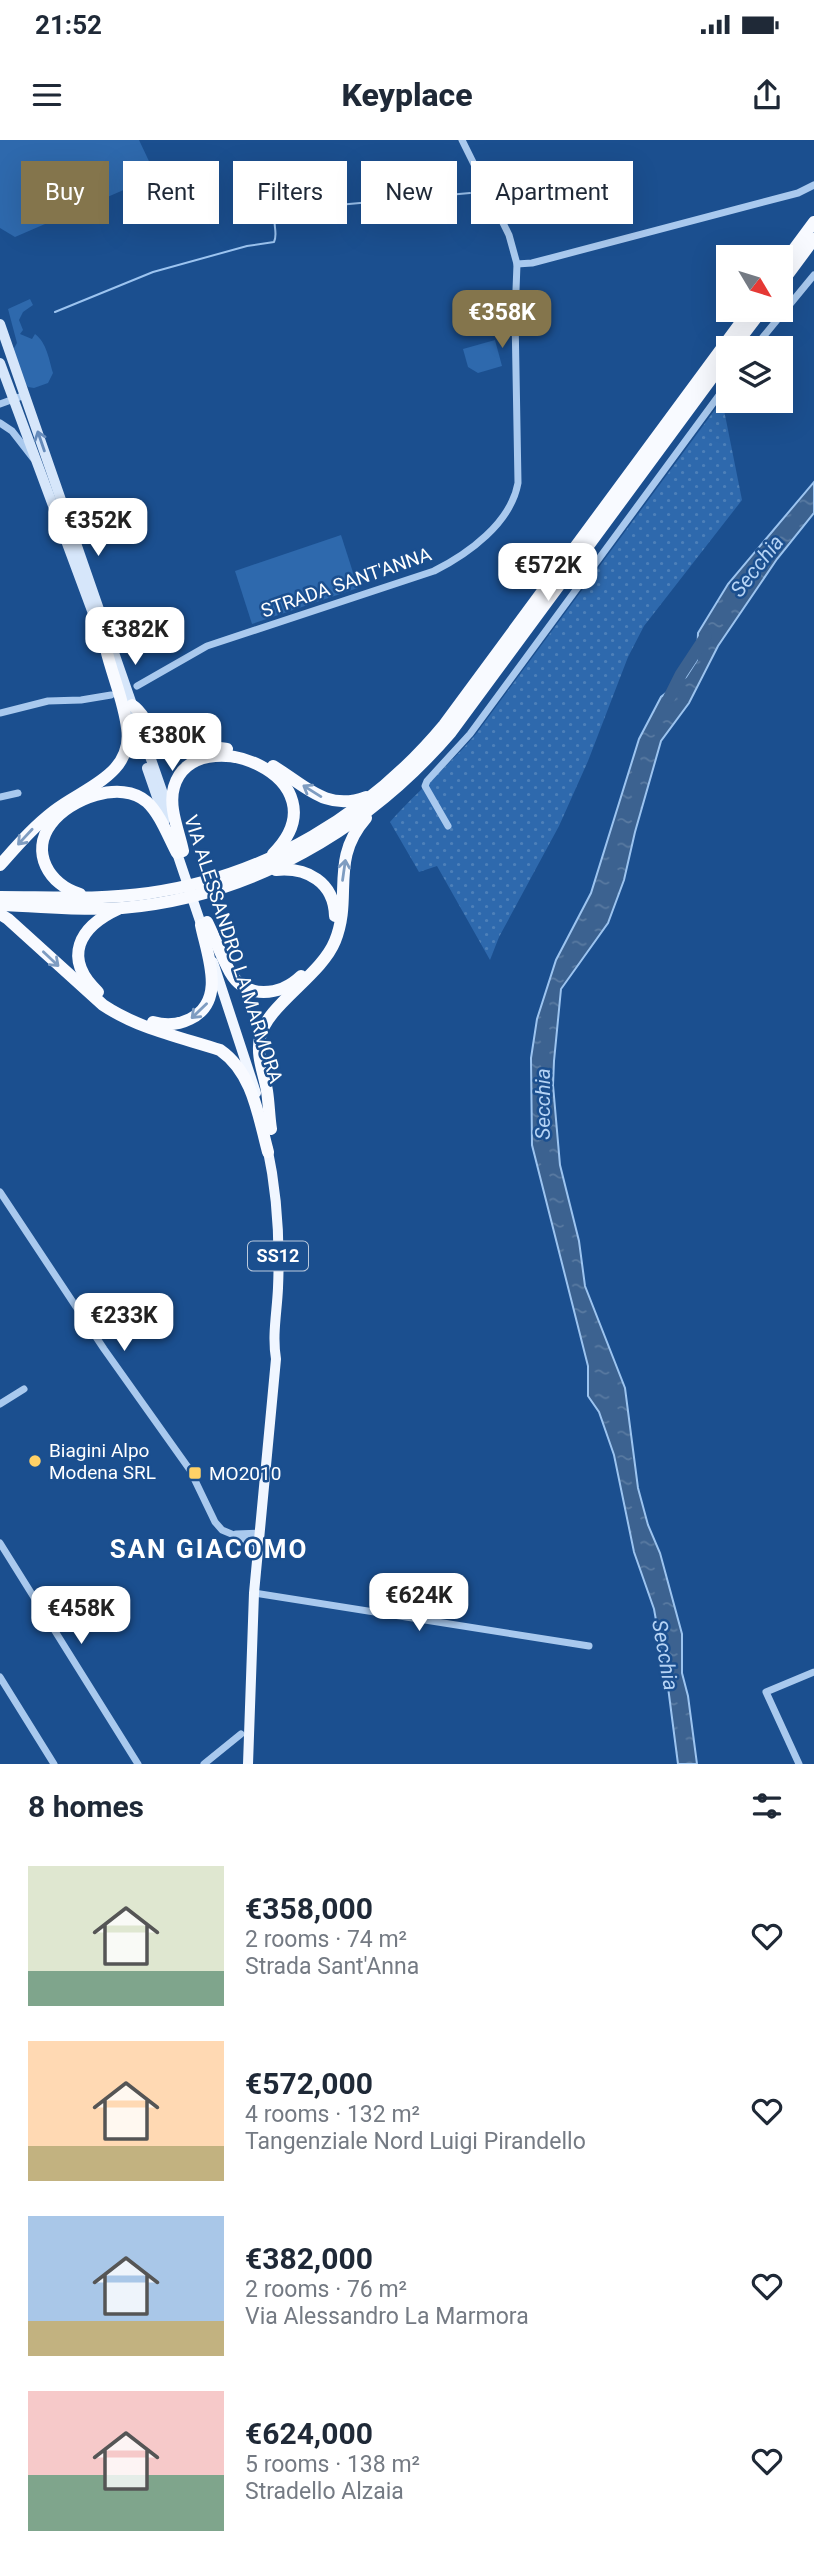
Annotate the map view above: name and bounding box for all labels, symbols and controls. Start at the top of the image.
text: 21:52 [35,10,102,40]
icon: menu [28,76,66,114]
text: Keyplace [341,76,473,114]
icon: share [748,76,786,114]
chip: Buy [21,161,109,224]
chip: Rent [123,161,219,224]
chip: Filters [233,161,347,224]
chip: New [361,161,457,224]
chip: Apartment [471,161,633,224]
north arrow [716,245,793,322]
map controls [716,245,793,413]
pin: €358K [453,290,551,350]
text: €358K [468,299,536,326]
button: layers [716,336,793,413]
one-way arrow [34,430,47,452]
pin: €352K [49,498,147,558]
text: €352K [64,507,132,534]
water label: Secchia [726,530,788,602]
street label: STRADA SANT'ANNA [258,542,435,622]
pin: €572K [499,544,597,603]
text: €572K [514,552,582,579]
pin: €382K [86,608,184,667]
text: €382K [101,616,169,643]
pin: €380K [123,714,221,773]
text: €380K [138,722,206,749]
one-way arrow [303,784,323,798]
street label: VIA ALESSANDRO LA MARMORA [179,812,288,1087]
one-way arrow [17,828,33,846]
one-way arrow [338,859,351,881]
one-way arrow [42,950,59,967]
one-way arrow [190,1002,208,1019]
water label: Secchia [531,1068,555,1140]
road number: SS12 [248,1241,308,1270]
pin: €233K [75,1294,173,1353]
text: €233K [90,1302,158,1329]
place label: Biagini Alpo Modena SRL [49,1439,156,1484]
marker: Biagini Alpo Modena SRL [27,1453,43,1469]
place label: MO2010 [209,1462,281,1485]
marker: MO2010 [187,1465,203,1481]
district label: SAN GIACOMO [110,1534,308,1564]
pin: €624K [370,1574,468,1633]
text: €624K [385,1582,453,1609]
pin: €458K [32,1586,130,1646]
text: €458K [47,1595,115,1622]
water label: Secchia [647,1618,683,1692]
icon: filters [748,1787,786,1825]
text: 8 homes [28,1789,144,1824]
text: €358,000 [245,1891,373,1926]
icon: home [84,1894,168,1978]
icon: heart [748,1917,786,1955]
text: 2 rooms · 74 m² [245,1926,407,1953]
text: Strada Sant'Anna [245,1953,419,1980]
text: €572,000 [245,2066,373,2101]
icon: home [84,2069,168,2153]
icon: heart [748,2092,786,2130]
text: 4 rooms · 132 m² [245,2101,420,2128]
text: Tangenziale Nord Luigi Pirandello [245,2128,586,2155]
text: €382,000 [245,2241,373,2276]
icon: home [84,2244,168,2328]
icon: heart [748,2267,786,2305]
text: 2 rooms · 76 m² [245,2276,407,2303]
text: Via Alessandro La Marmora [245,2303,529,2330]
text: €624,000 [245,2416,373,2451]
icon: home [84,2419,168,2503]
icon: heart [748,2442,786,2480]
text: 5 rooms · 138 m² [245,2451,420,2478]
text: Stradello Alzaia [245,2478,404,2505]

